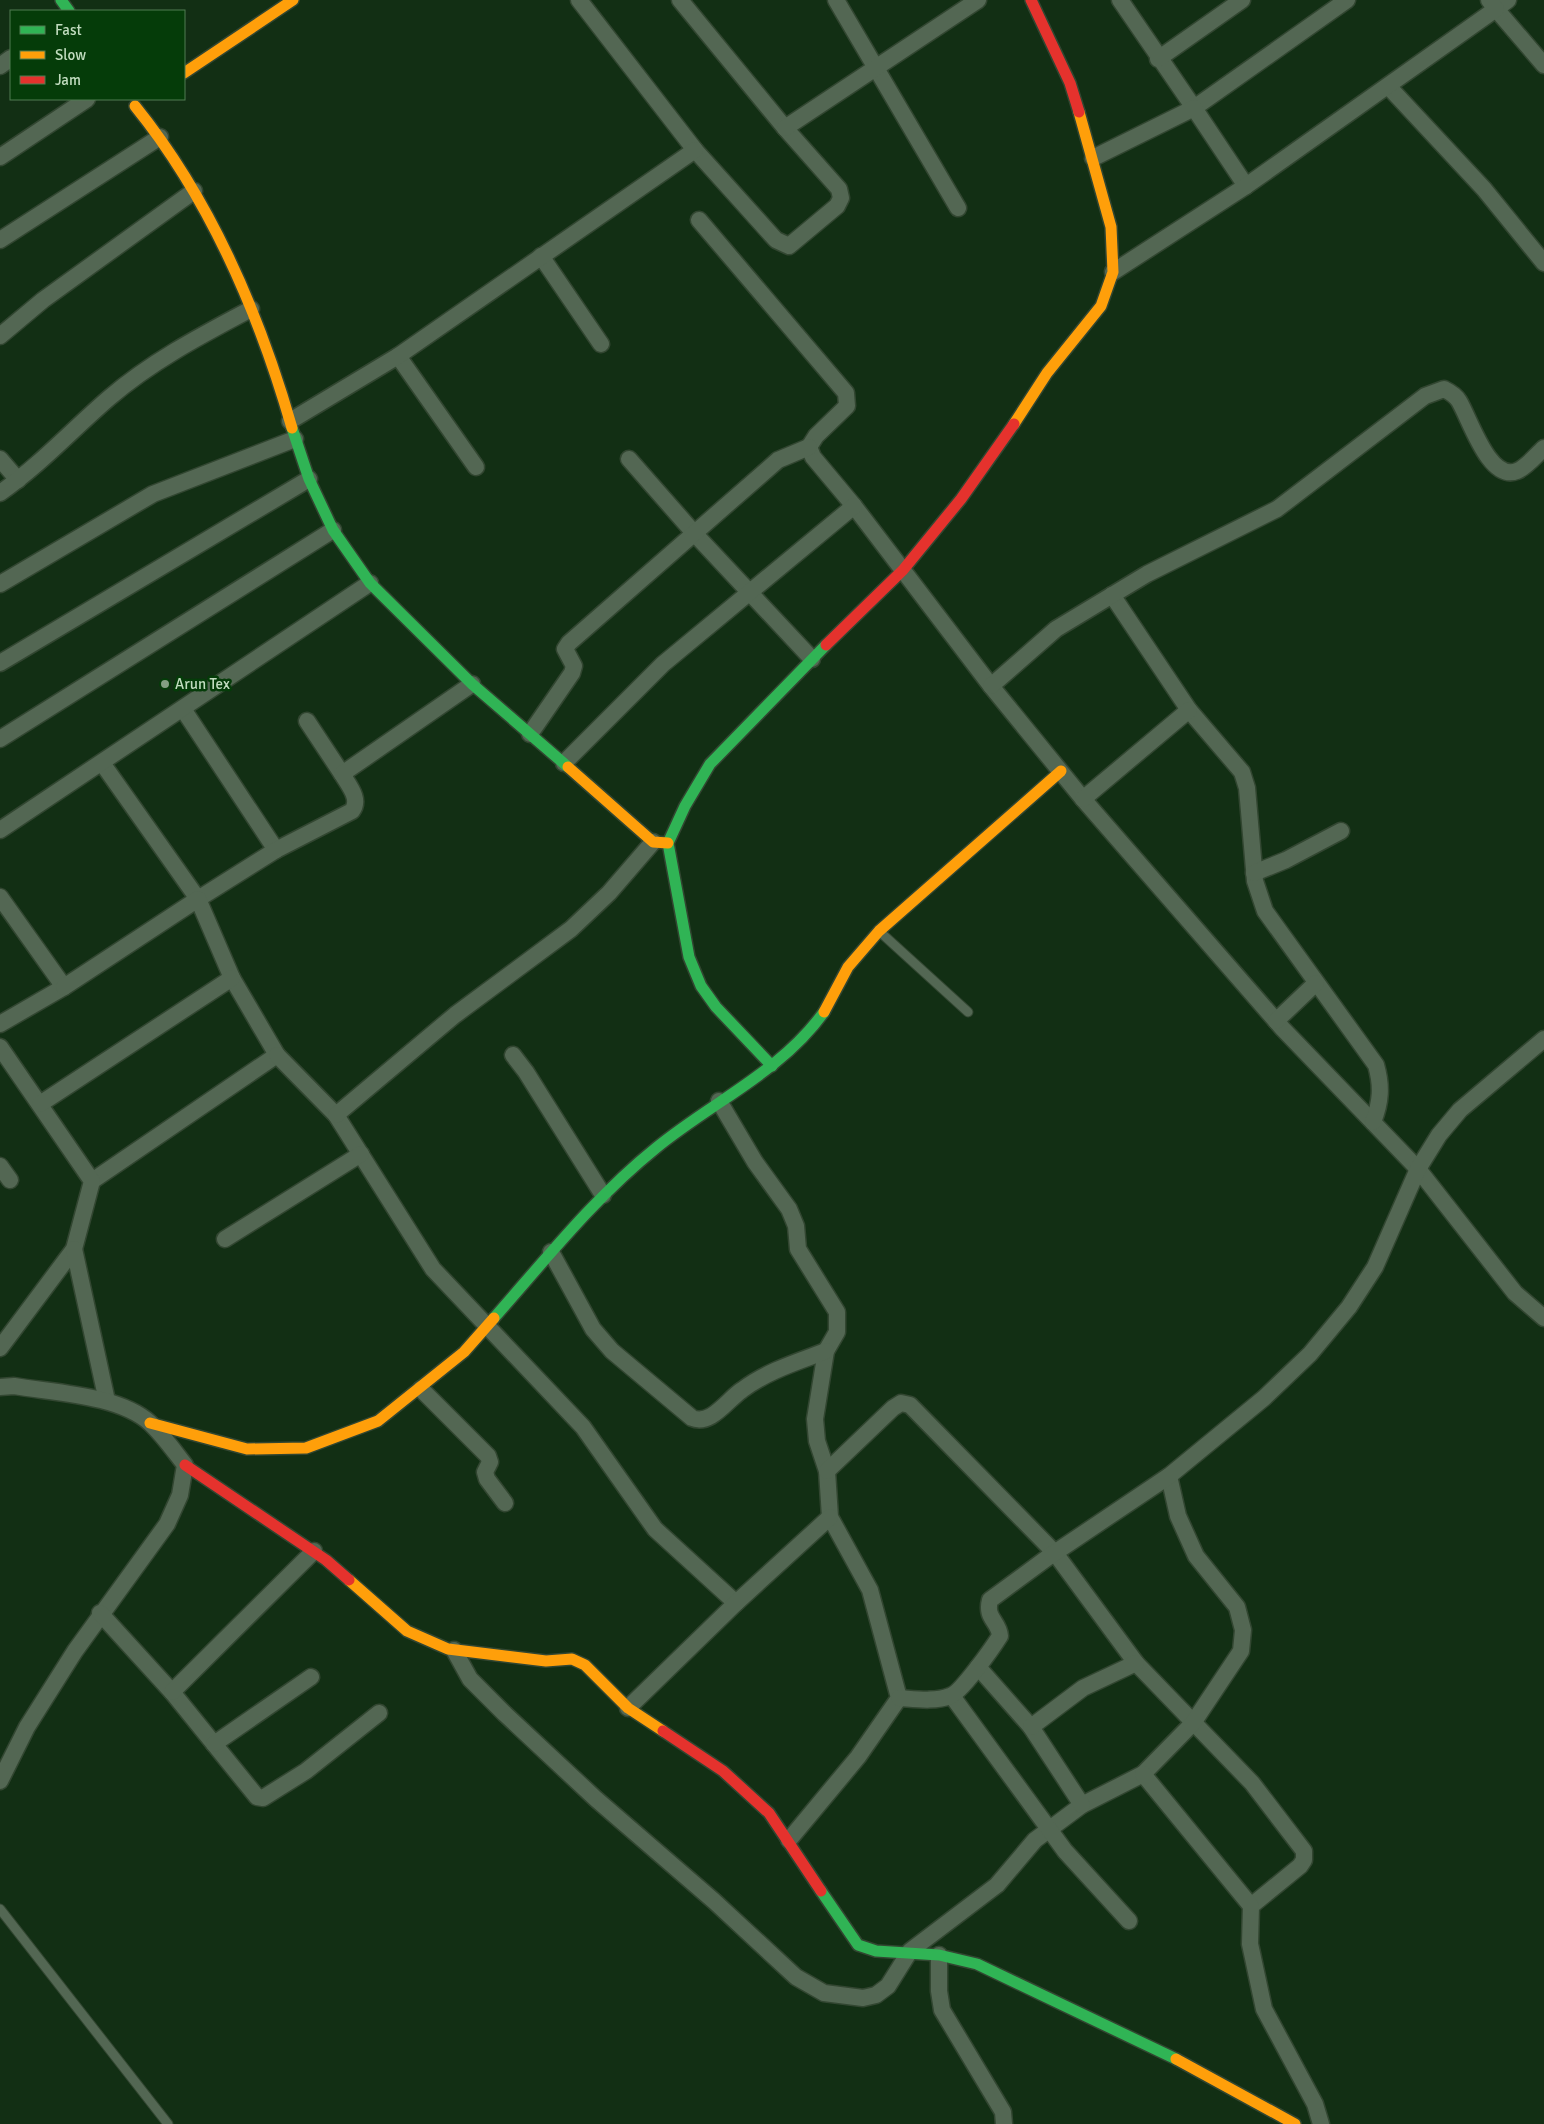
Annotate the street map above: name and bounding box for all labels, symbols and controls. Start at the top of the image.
legend [10,10,185,100]
text: Fast [55,21,82,39]
text: Slow [55,46,86,64]
text: Jam [55,71,81,89]
place label: Arun Tex [175,675,230,693]
marker: Arun Tex [159,678,171,690]

